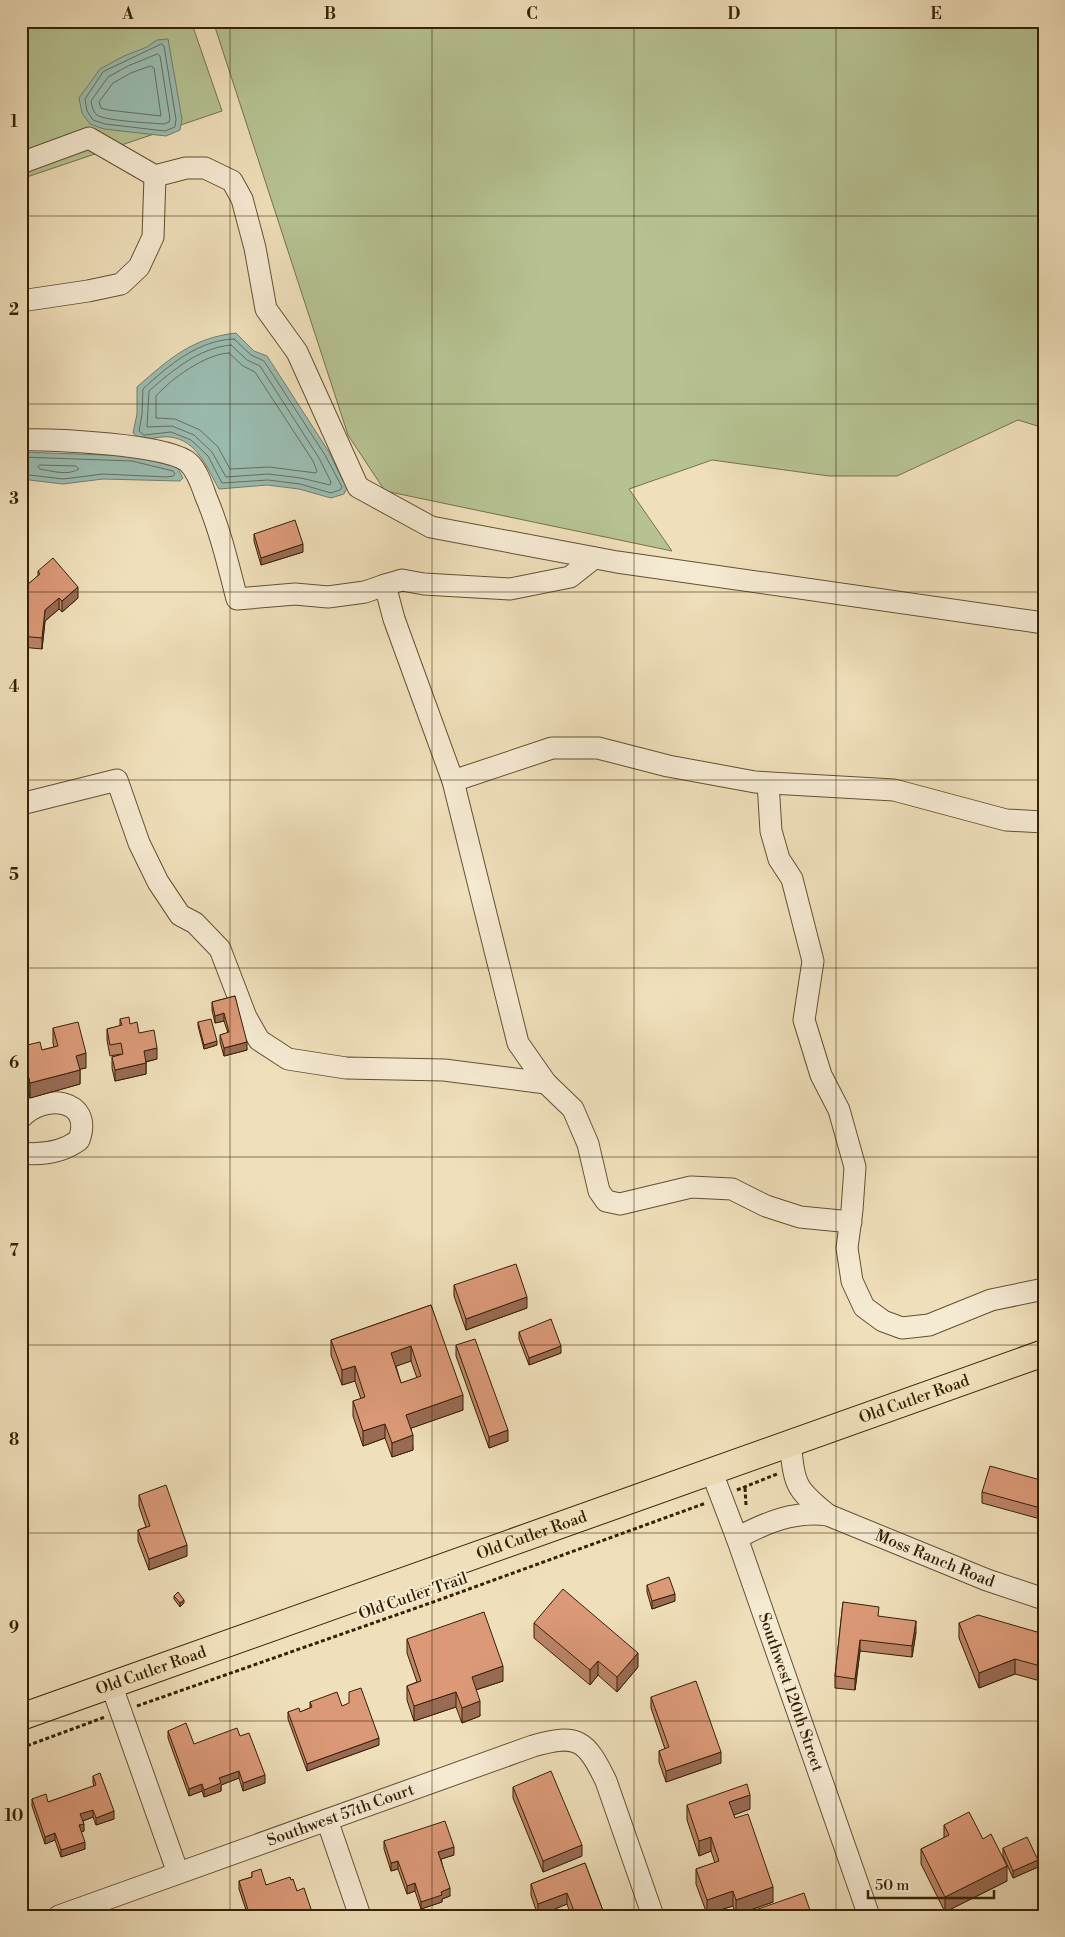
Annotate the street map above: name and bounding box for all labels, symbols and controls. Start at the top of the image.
text: A [121,4,134,24]
text: B [324,4,336,24]
text: C [526,4,538,24]
text: D [728,4,741,24]
text: E [930,4,942,24]
text: 1 [10,112,18,132]
text: 2 [9,300,19,320]
text: 3 [9,489,19,509]
text: 4 [9,677,20,697]
text: 5 [9,865,19,885]
text: 6 [9,1053,19,1073]
text: 7 [9,1241,19,1261]
street label: Old Cutler Road [856,1370,972,1428]
text: 8 [9,1430,19,1450]
street label: Old Cutler Road [474,1506,590,1564]
street label: Moss Ranch Road [872,1525,997,1592]
street label: Old Cutler Trail [356,1568,470,1624]
street label: Southwest 120th Street [754,1610,828,1774]
text: 9 [9,1618,19,1638]
street label: Old Cutler Road [93,1642,209,1700]
street label: Southwest 57th Court [264,1779,417,1851]
text: 10 [5,1806,23,1826]
scale bar [868,1867,994,1899]
text: 50 m [875,1876,909,1895]

